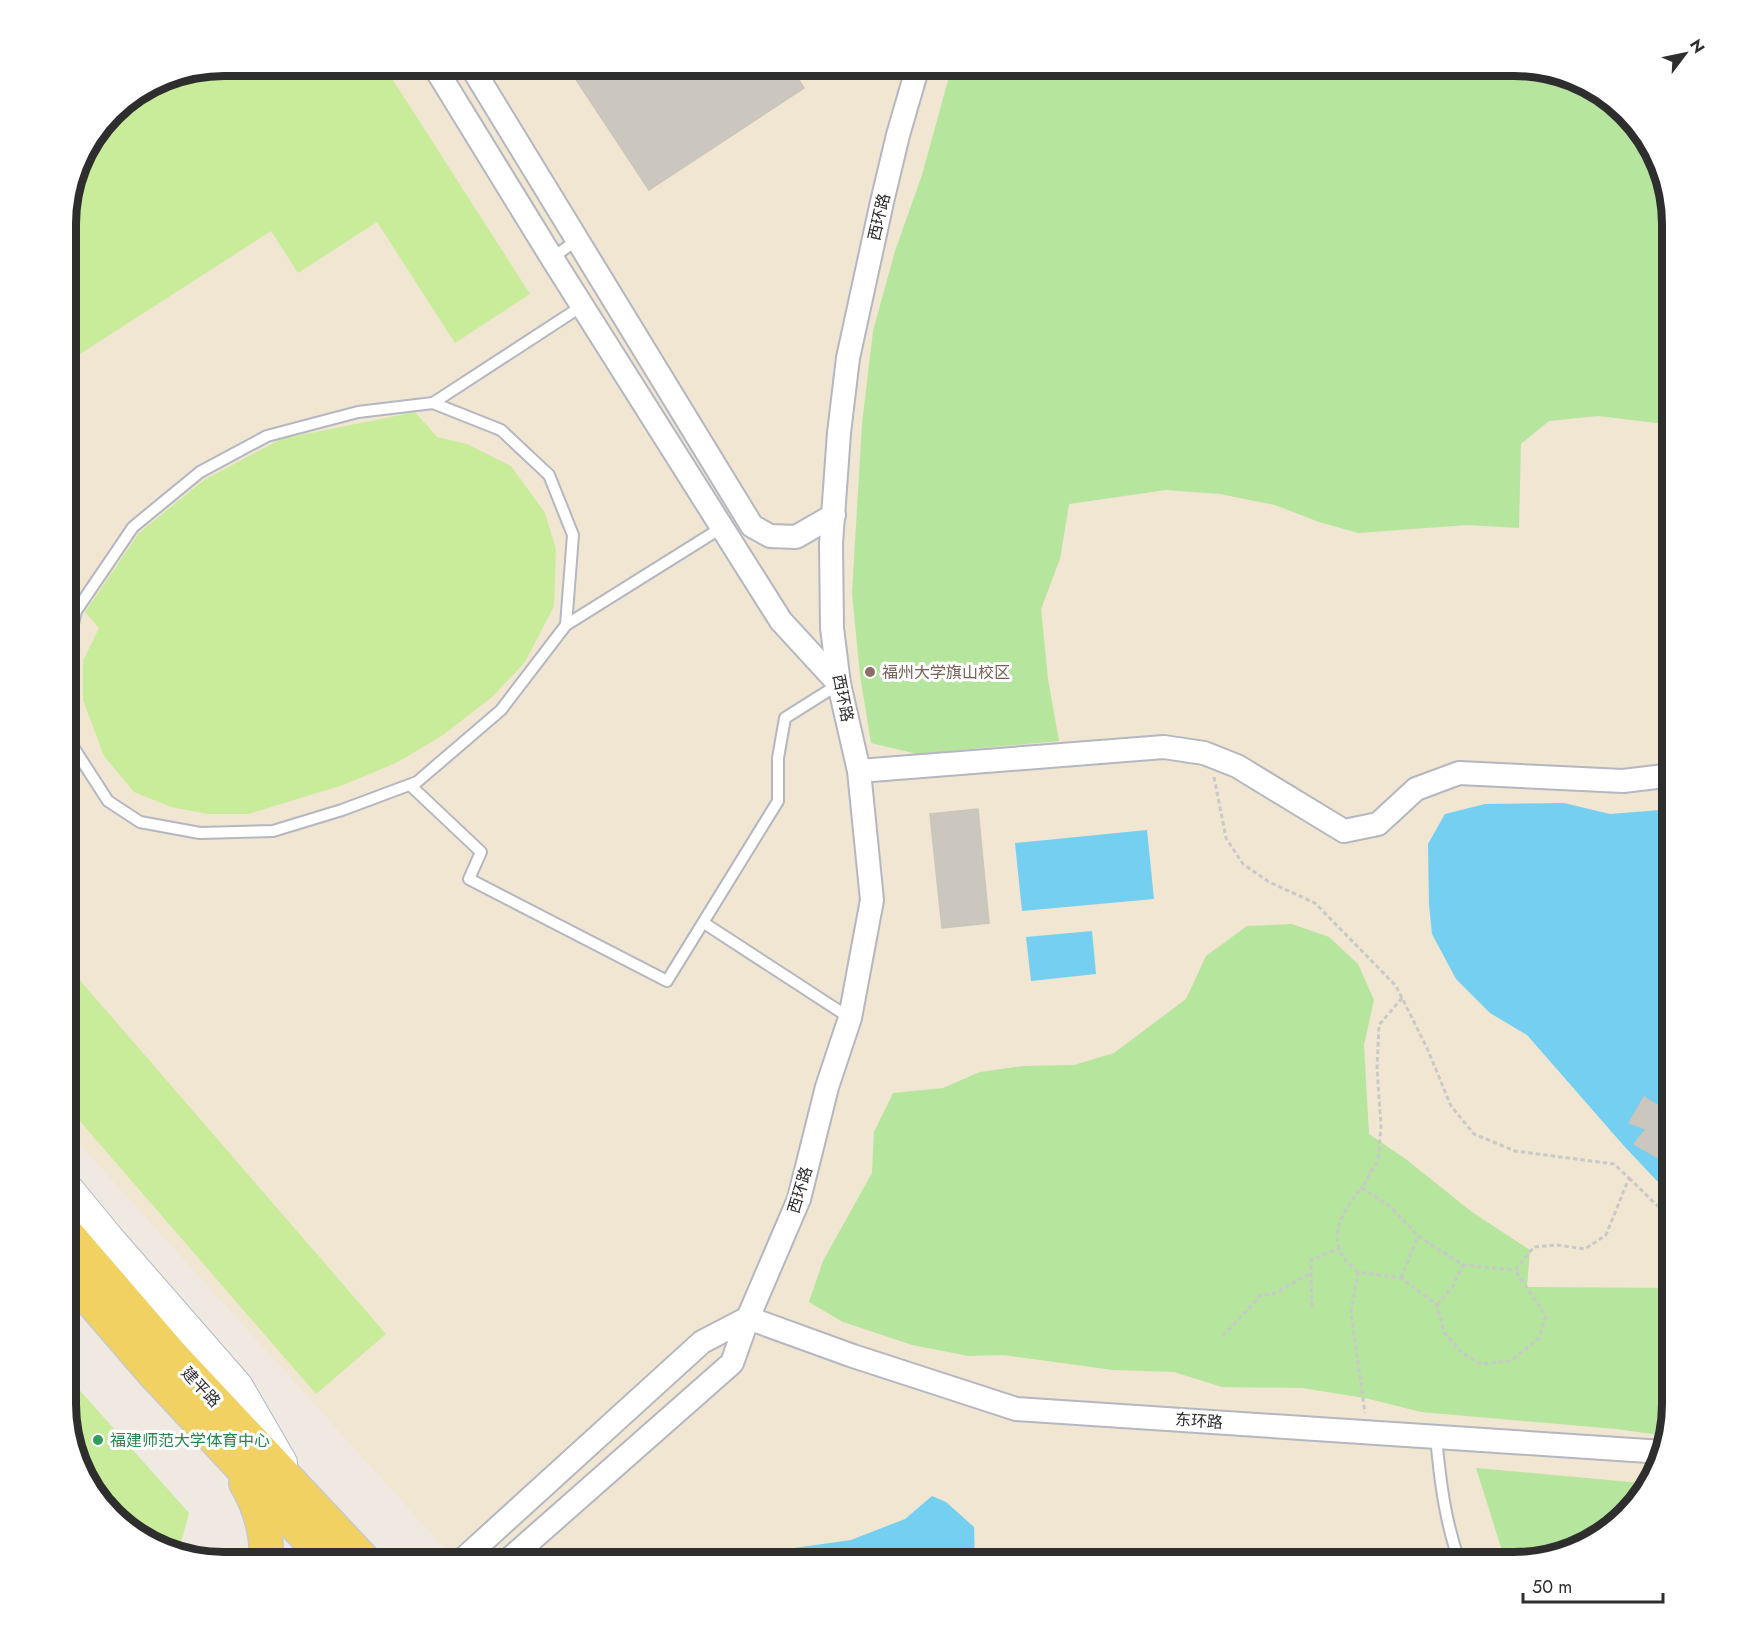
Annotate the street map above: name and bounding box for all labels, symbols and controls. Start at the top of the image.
north arrow [1655,24,1715,84]
text: N [1684,35,1710,58]
street label: 西环路 [862,191,896,243]
place label: 福州大学旗山校区 [882,661,1010,684]
marker: 福州大学旗山校区 [863,665,877,679]
street label: 西环路 [827,672,859,724]
street label: 西环路 [782,1164,818,1216]
street label: 建平路 [176,1362,226,1412]
street label: 东环路 [1174,1408,1224,1434]
place label: 福建师范大学体育中心 [110,1429,270,1452]
marker: 福建师范大学体育中心 [91,1433,105,1447]
scale bar [1523,1566,1662,1604]
text: 50 m [1532,1574,1572,1600]

